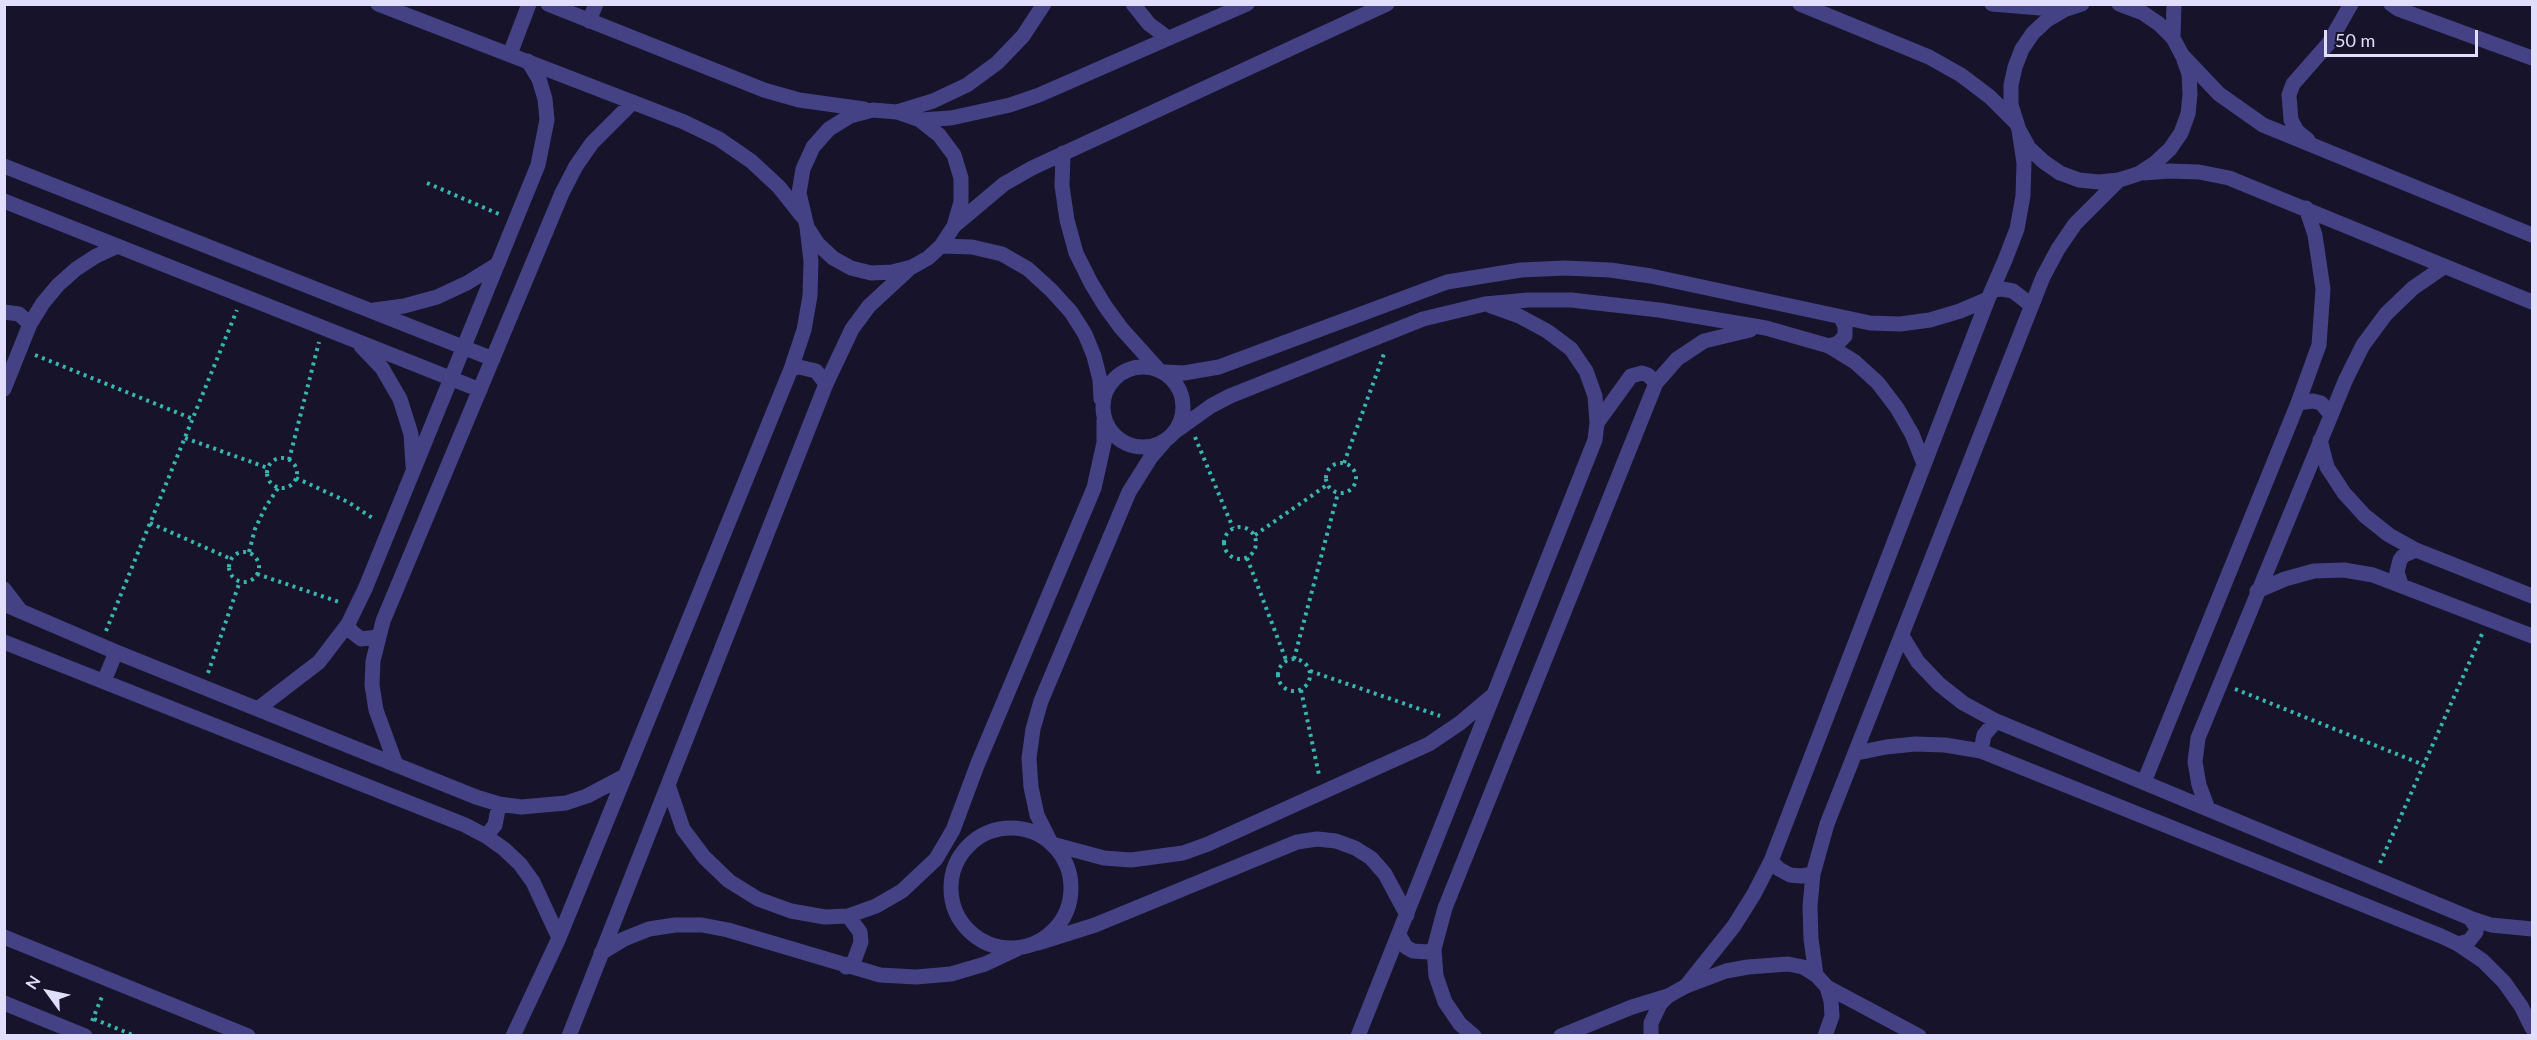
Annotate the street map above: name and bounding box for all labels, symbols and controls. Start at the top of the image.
scale bar [2327,18,2482,56]
text: 50 m [2335,29,2375,51]
north arrow [18,962,78,1022]
text: N [21,972,44,992]

